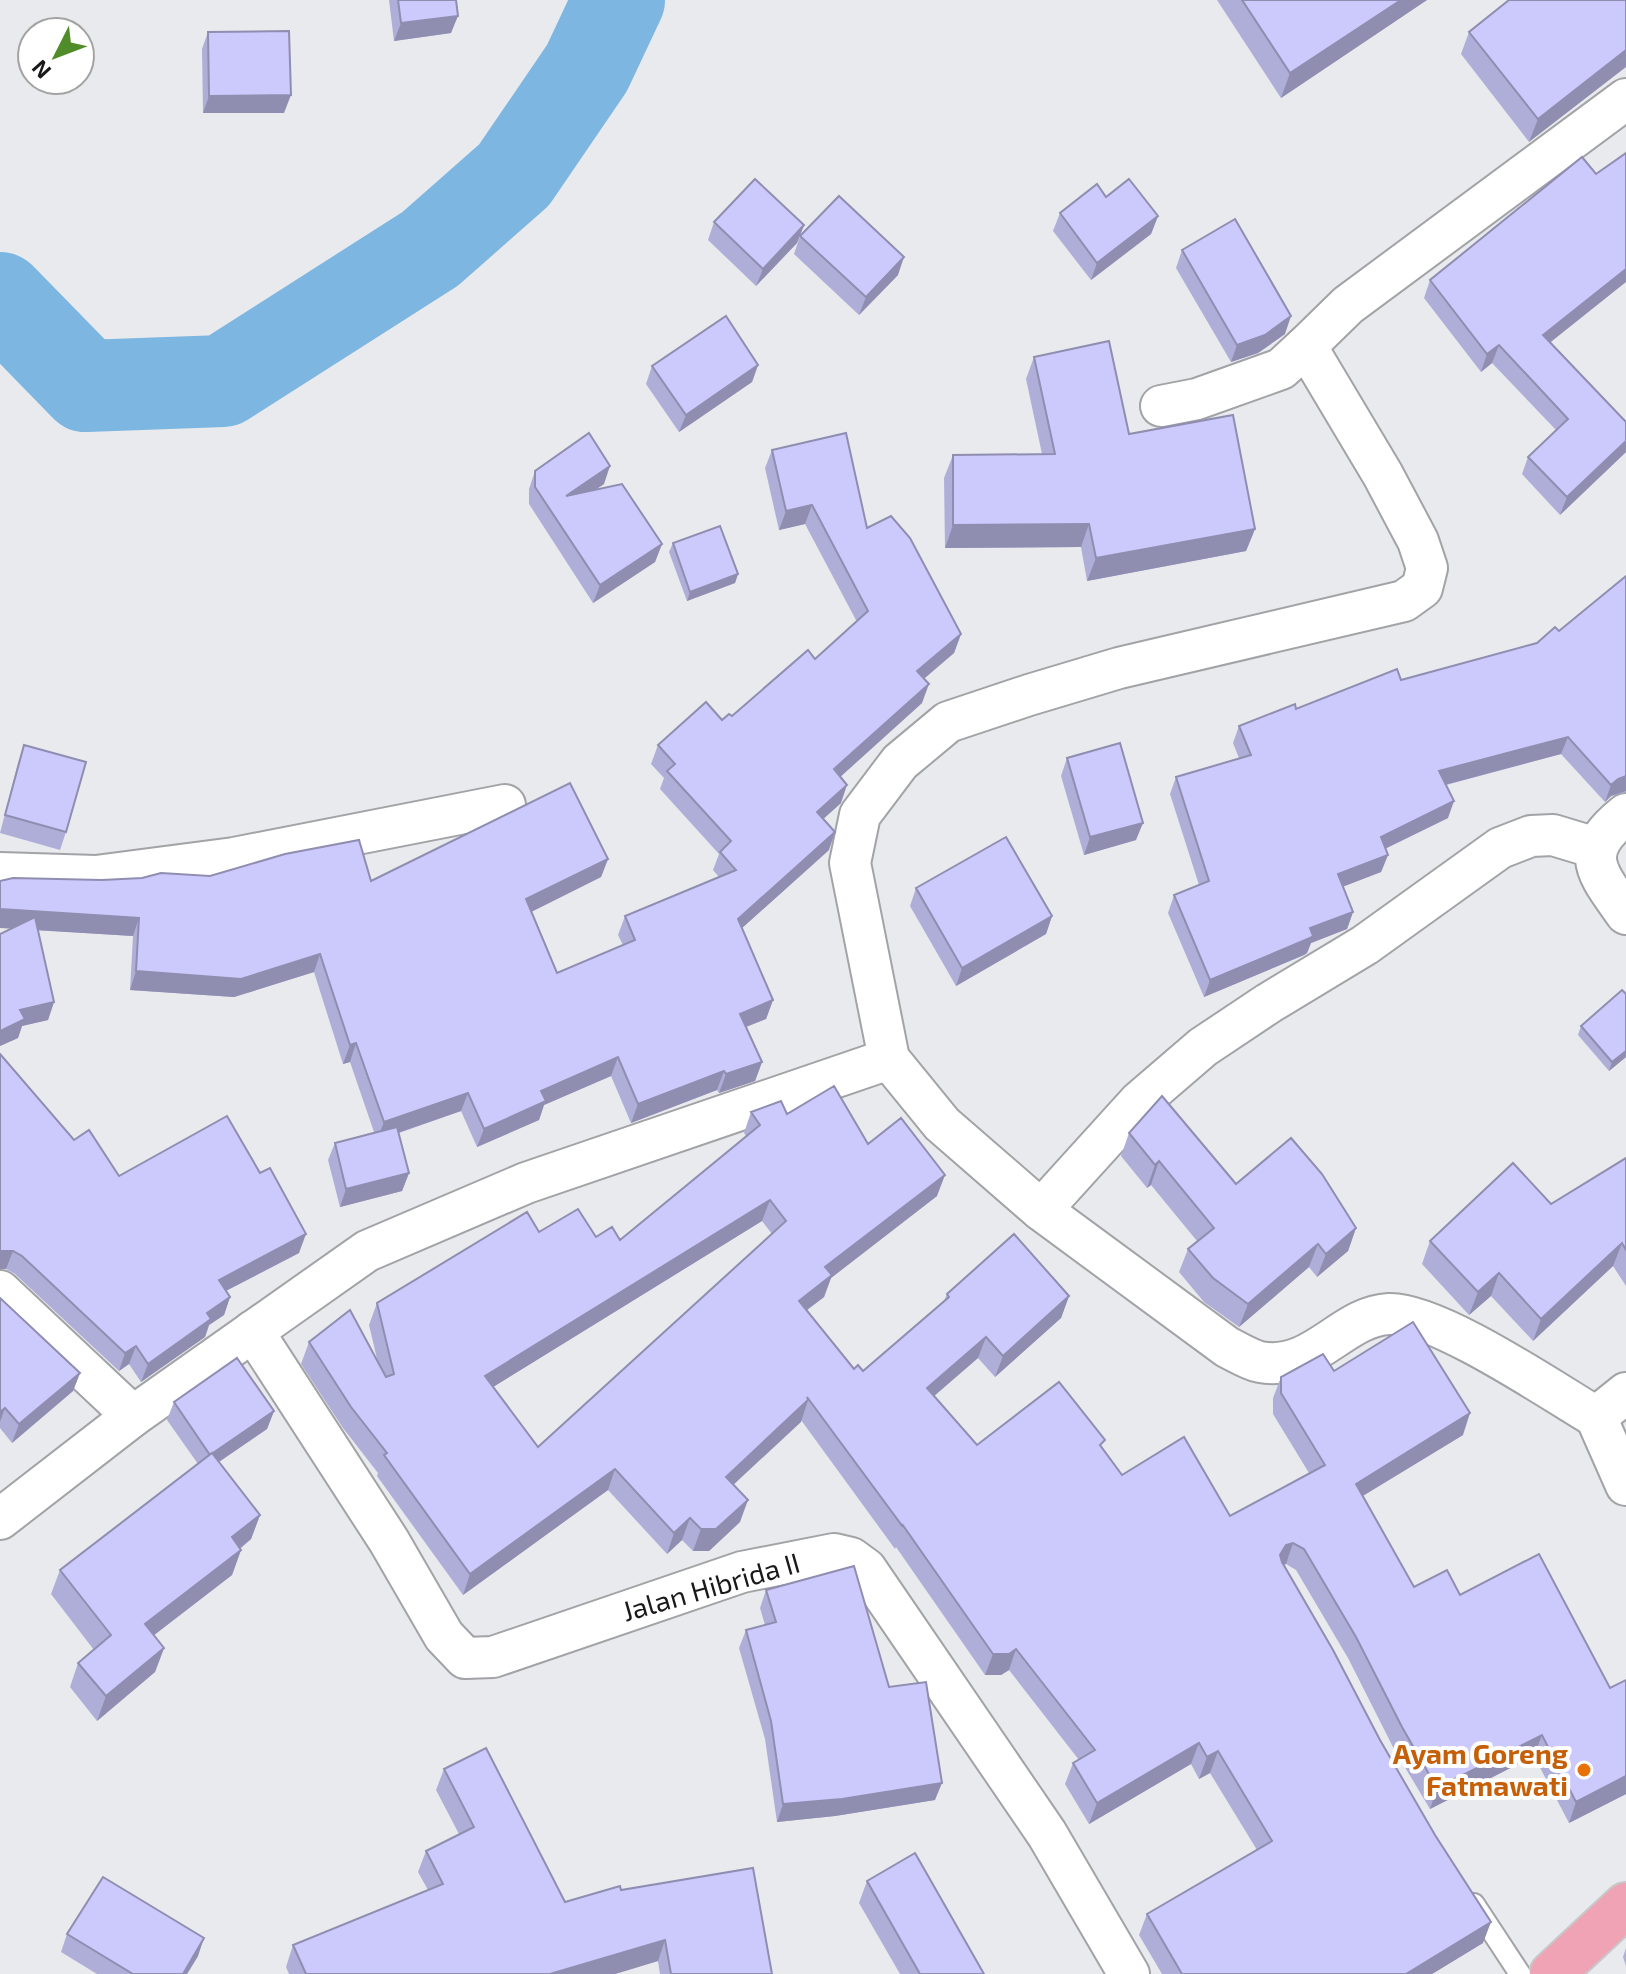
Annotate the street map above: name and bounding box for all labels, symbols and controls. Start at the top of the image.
north arrow [16,16,96,96]
text: N [25,55,55,85]
street label: Jalan Hibrida II [618,1544,803,1628]
place label: Ayam Goreng Fatmawati [1393,1736,1568,1802]
marker: Ayam Goreng Fatmawati [1575,1761,1593,1779]

